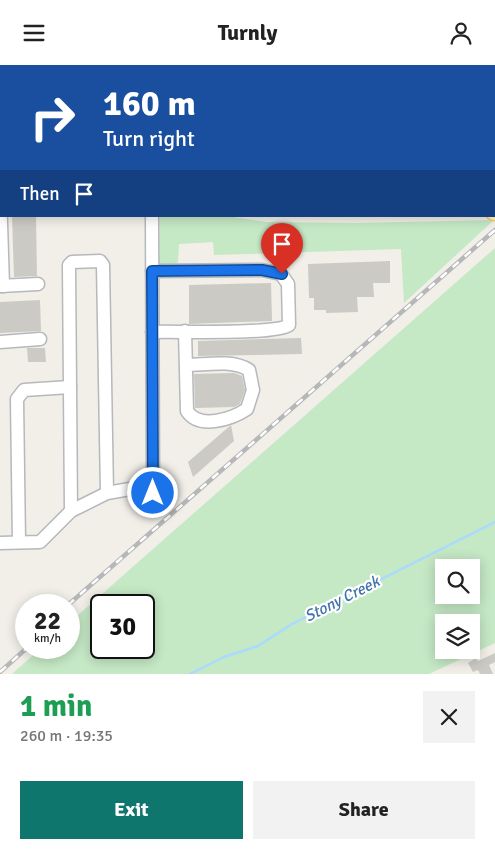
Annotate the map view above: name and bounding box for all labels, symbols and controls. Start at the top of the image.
icon: menu [20,19,48,47]
text: Turnly [218,19,277,46]
icon: person [447,19,475,47]
text: 160 m [103,82,196,125]
icon: right [20,85,85,150]
text: Turn right [103,125,195,152]
icon: arrive [70,180,98,208]
text: Then [20,182,60,206]
pin [261,223,303,274]
icon: arrive [268,230,296,258]
position arrow [126,466,178,518]
map controls [435,559,480,659]
button: search [435,559,480,604]
water label: Stony Creek [301,571,385,626]
speed limit sign: 30 [90,594,155,659]
text: 22 [34,605,61,636]
button: layers [435,614,480,659]
text: km/h [34,631,61,646]
text: 1 min [20,688,92,725]
button: close [423,691,475,743]
text: 260 m · 19:35 [20,726,113,746]
button: Exit [20,781,243,839]
button: Share [253,781,475,839]

